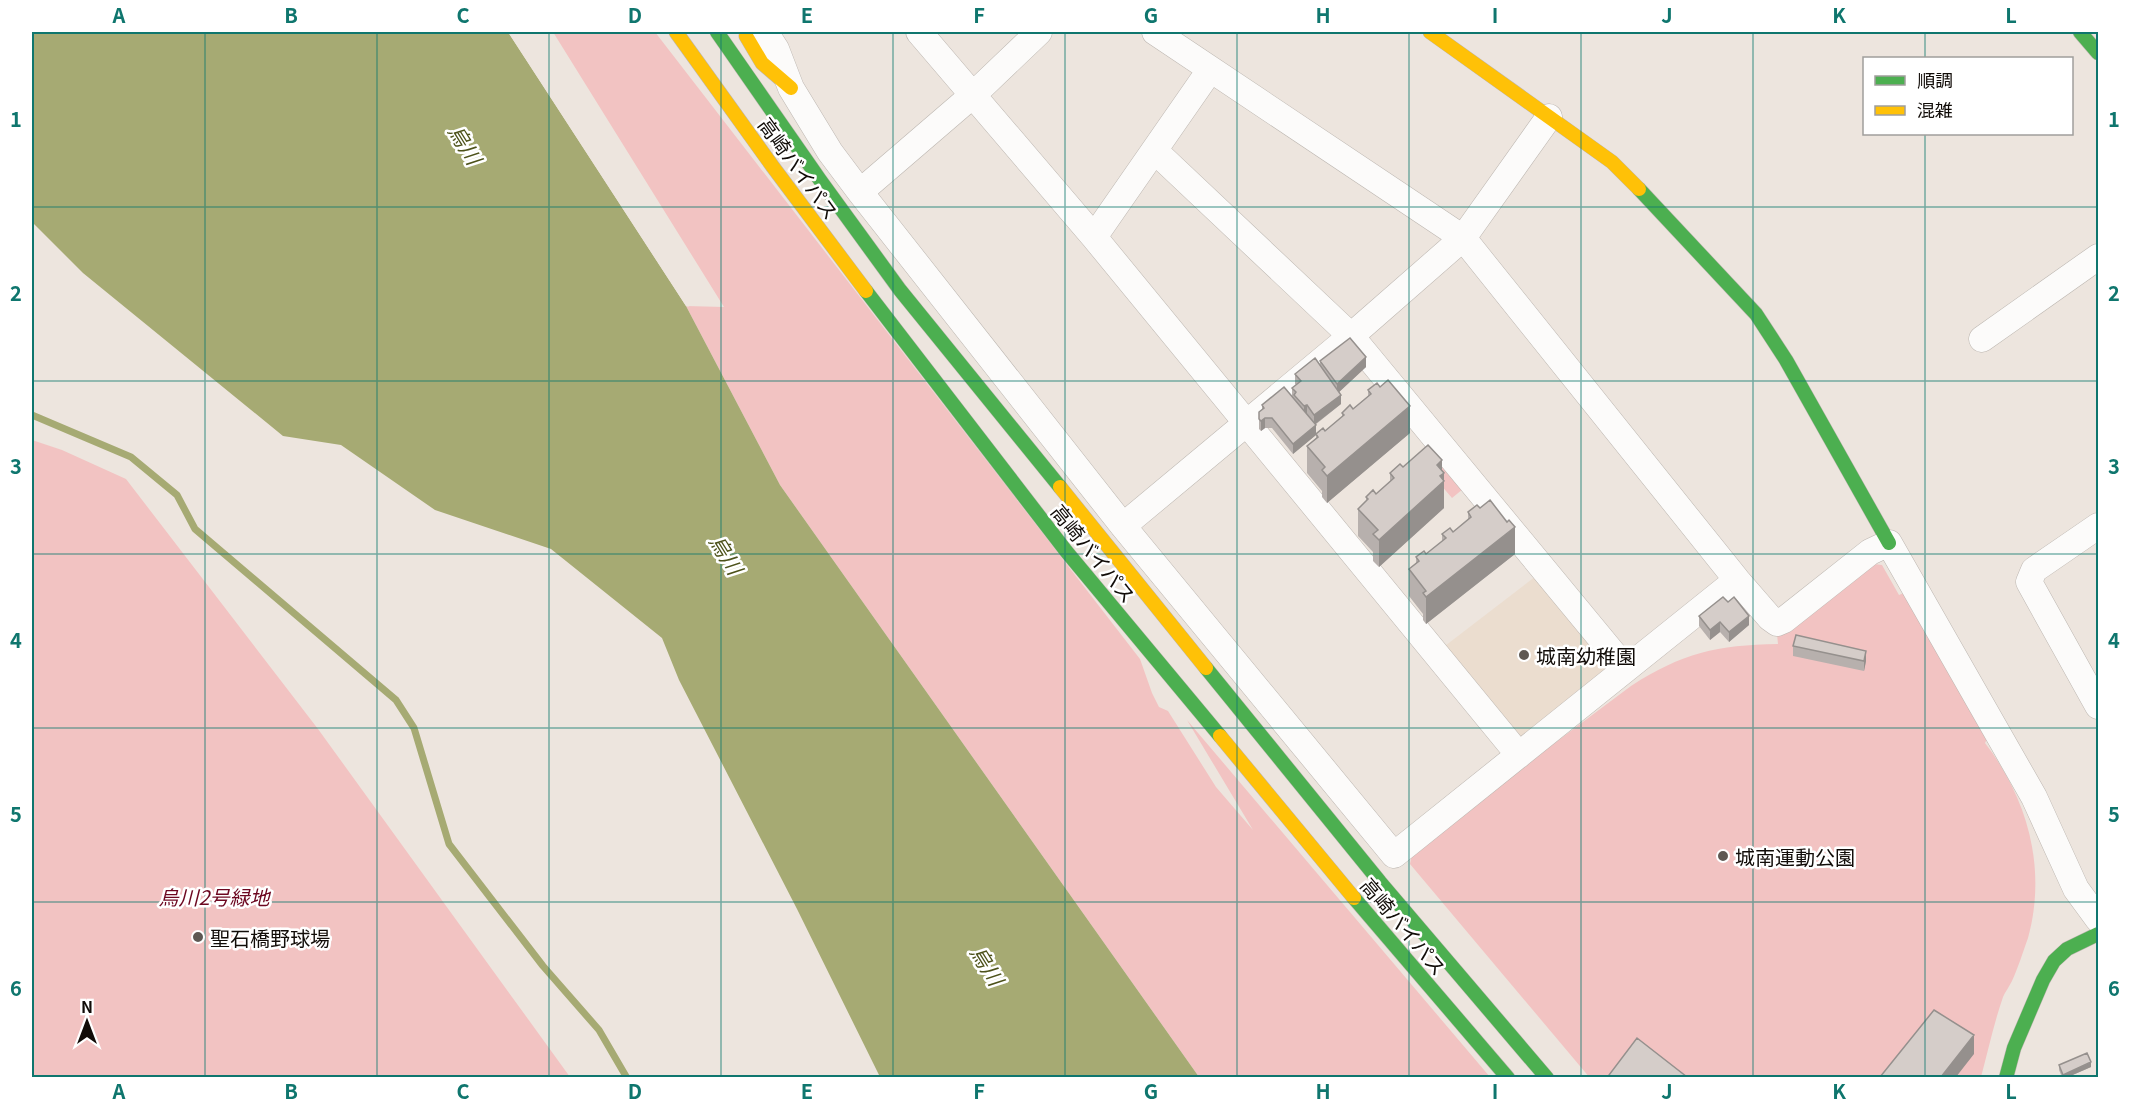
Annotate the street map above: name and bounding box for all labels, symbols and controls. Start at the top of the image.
text: A [112,0,126,29]
text: B [284,0,298,29]
text: C [456,0,470,29]
text: D [628,0,642,29]
text: E [801,0,813,29]
text: F [973,0,985,29]
text: G [1144,0,1158,29]
text: H [1315,0,1331,29]
text: I [1492,0,1498,29]
text: J [1661,0,1673,29]
text: K [1832,0,1846,29]
text: L [2005,0,2017,29]
legend [1863,57,2073,135]
text: 順調 [1917,66,1953,92]
text: 混雑 [1917,96,1953,122]
text: 1 [10,104,22,133]
text: 1 [2108,104,2120,133]
street label: 高崎バイパス [752,111,846,225]
water label: 烏川 [442,118,491,171]
text: 2 [10,278,22,307]
text: 2 [2108,278,2120,307]
text: 3 [10,451,22,480]
text: 3 [2108,451,2120,480]
street label: 高崎バイパス [1045,497,1143,609]
water label: 烏川 [703,528,752,581]
text: 4 [10,625,22,654]
text: 4 [2108,625,2120,654]
place label: 城南幼稚園 [1536,641,1636,670]
marker: 城南幼稚園 [1517,648,1531,662]
text: 5 [10,799,22,828]
text: 5 [2108,799,2120,828]
place label: 城南運動公園 [1735,842,1855,871]
marker: 城南運動公園 [1716,849,1730,863]
street label: 高崎バイパス [1354,871,1454,981]
park label: 烏川2号緑地 [158,882,272,911]
place label: 聖石橋野球場 [210,923,330,952]
marker: 聖石橋野球場 [191,930,205,944]
water label: 烏川 [964,939,1013,992]
text: 6 [10,973,22,1002]
text: 6 [2108,973,2120,1002]
north arrow [57,992,117,1052]
text: N [81,994,93,1018]
text: A [112,1076,126,1105]
text: B [284,1076,298,1105]
text: C [456,1076,470,1105]
text: D [628,1076,642,1105]
text: E [801,1076,813,1105]
text: F [973,1076,985,1105]
text: G [1144,1076,1158,1105]
text: H [1315,1076,1331,1105]
text: I [1492,1076,1498,1105]
text: J [1661,1076,1673,1105]
text: K [1832,1076,1846,1105]
text: L [2005,1076,2017,1105]

